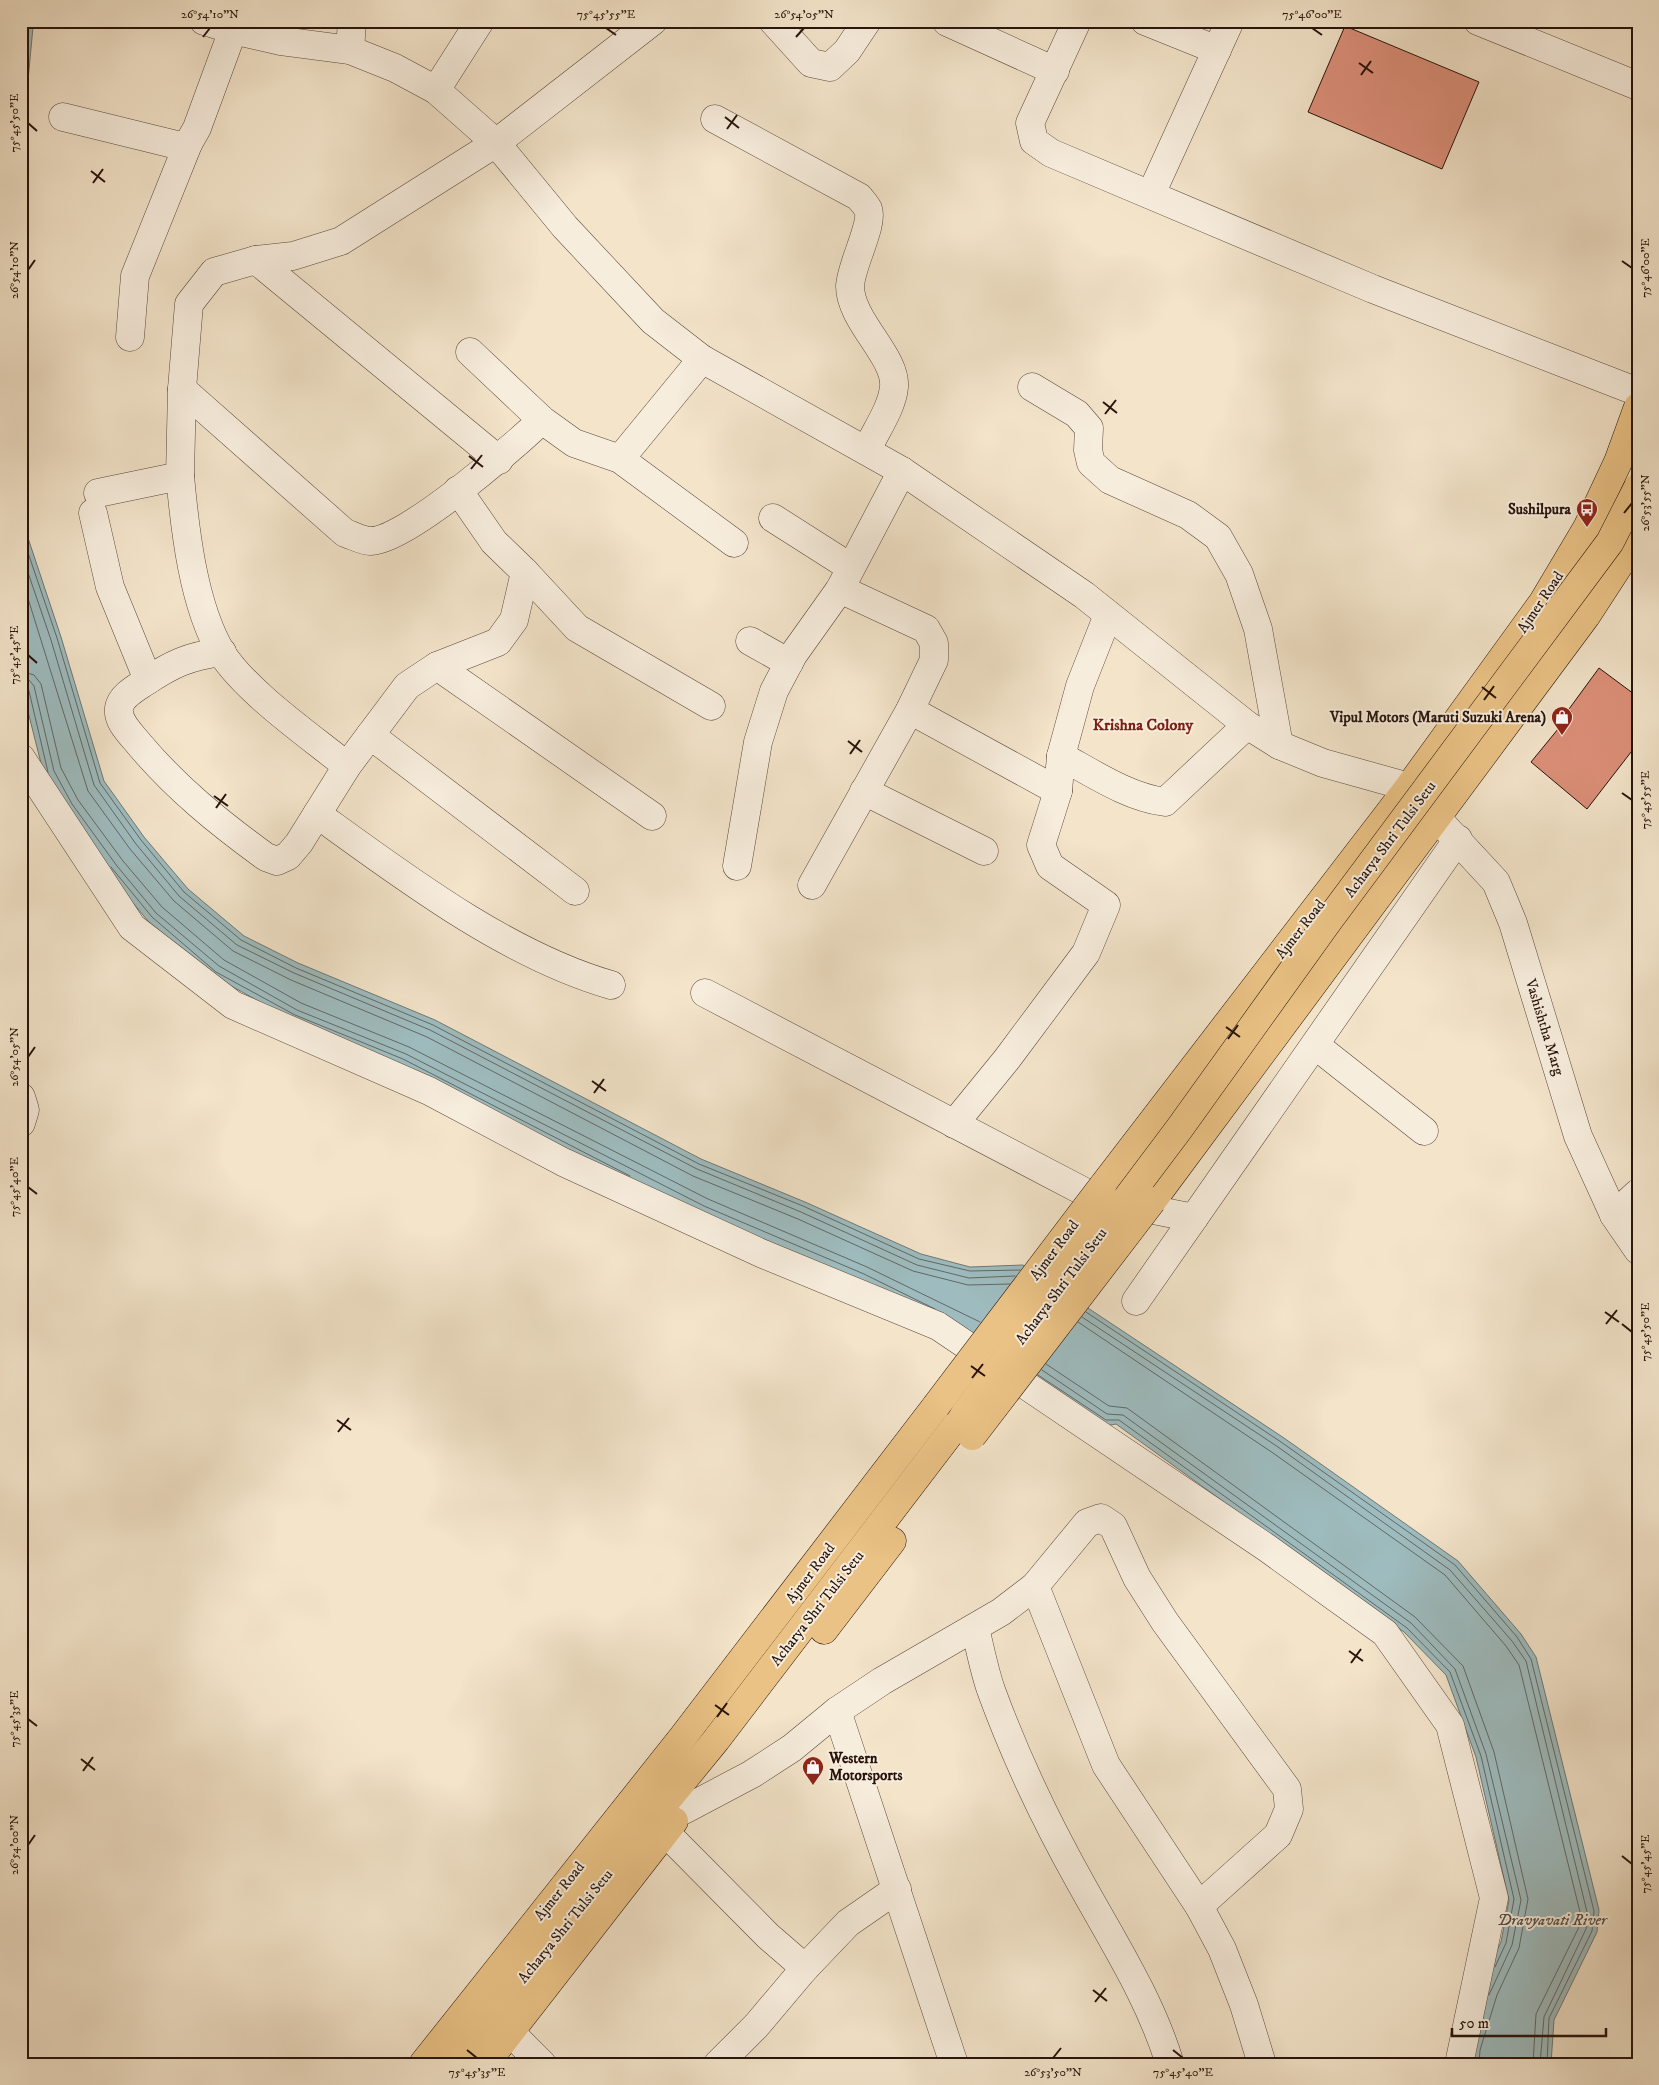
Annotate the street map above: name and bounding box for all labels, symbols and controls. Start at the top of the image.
text: 26°54'10"N [181,7,239,22]
text: 75°45'55"E [577,7,636,22]
text: 26°54'05"N [774,7,834,22]
text: 75°46'00"E [1282,7,1342,22]
text: 75°45'50"E [7,93,22,152]
text: 75°46'00"E [1638,238,1653,298]
text: 26°54'10"N [7,241,22,299]
text: 26°53'55"N [1638,474,1653,532]
bus stop icon: Sushilpura [1575,497,1599,528]
place label: Sushilpura [1508,500,1572,519]
street label: Ajmer Road [1513,567,1568,637]
text: 75°45'45"E [7,625,22,685]
shop icon: Vipul Motors (Maruti Suzuki Arena) [1550,705,1574,736]
place label: Vipul Motors (Maruti Suzuki Arena) [1329,708,1546,727]
district label: Krishna Colony [1093,715,1194,735]
text: 75°45'55"E [1638,770,1653,829]
street label: Acharya Shri Tulsi Setu [1340,777,1440,901]
street label: Ajmer Road [1271,895,1330,963]
street label: Vashishtha Marg [1521,976,1568,1078]
text: 26°54'05"N [7,1027,22,1087]
text: 75°45'40"E [7,1157,22,1217]
street label: Ajmer Road [1026,1216,1083,1284]
street label: Acharya Shri Tulsi Setu [1011,1224,1111,1348]
text: 75°45'50"E [1638,1302,1653,1361]
street label: Ajmer Road [782,1539,839,1607]
street label: Acharya Shri Tulsi Setu [766,1547,868,1670]
text: 75°45'35"E [7,1690,22,1747]
place label: Western Motorsports [828,1749,903,1785]
shop icon: Western Motorsports [801,1755,825,1786]
text: 26°54'00"N [7,1815,22,1875]
text: 75°45'45"E [1638,1834,1653,1894]
street label: Ajmer Road [530,1858,589,1925]
street label: Acharya Shri Tulsi Setu [514,1865,617,1987]
water label: Dravyavati River [1497,1910,1608,1930]
scale bar [1452,2005,1605,2037]
text: 50 m [1459,2014,1489,2033]
text: 75°45'35"E [449,2065,506,2080]
text: 26°53'50"N [1024,2065,1082,2080]
text: 75°45'40"E [1153,2065,1213,2080]

